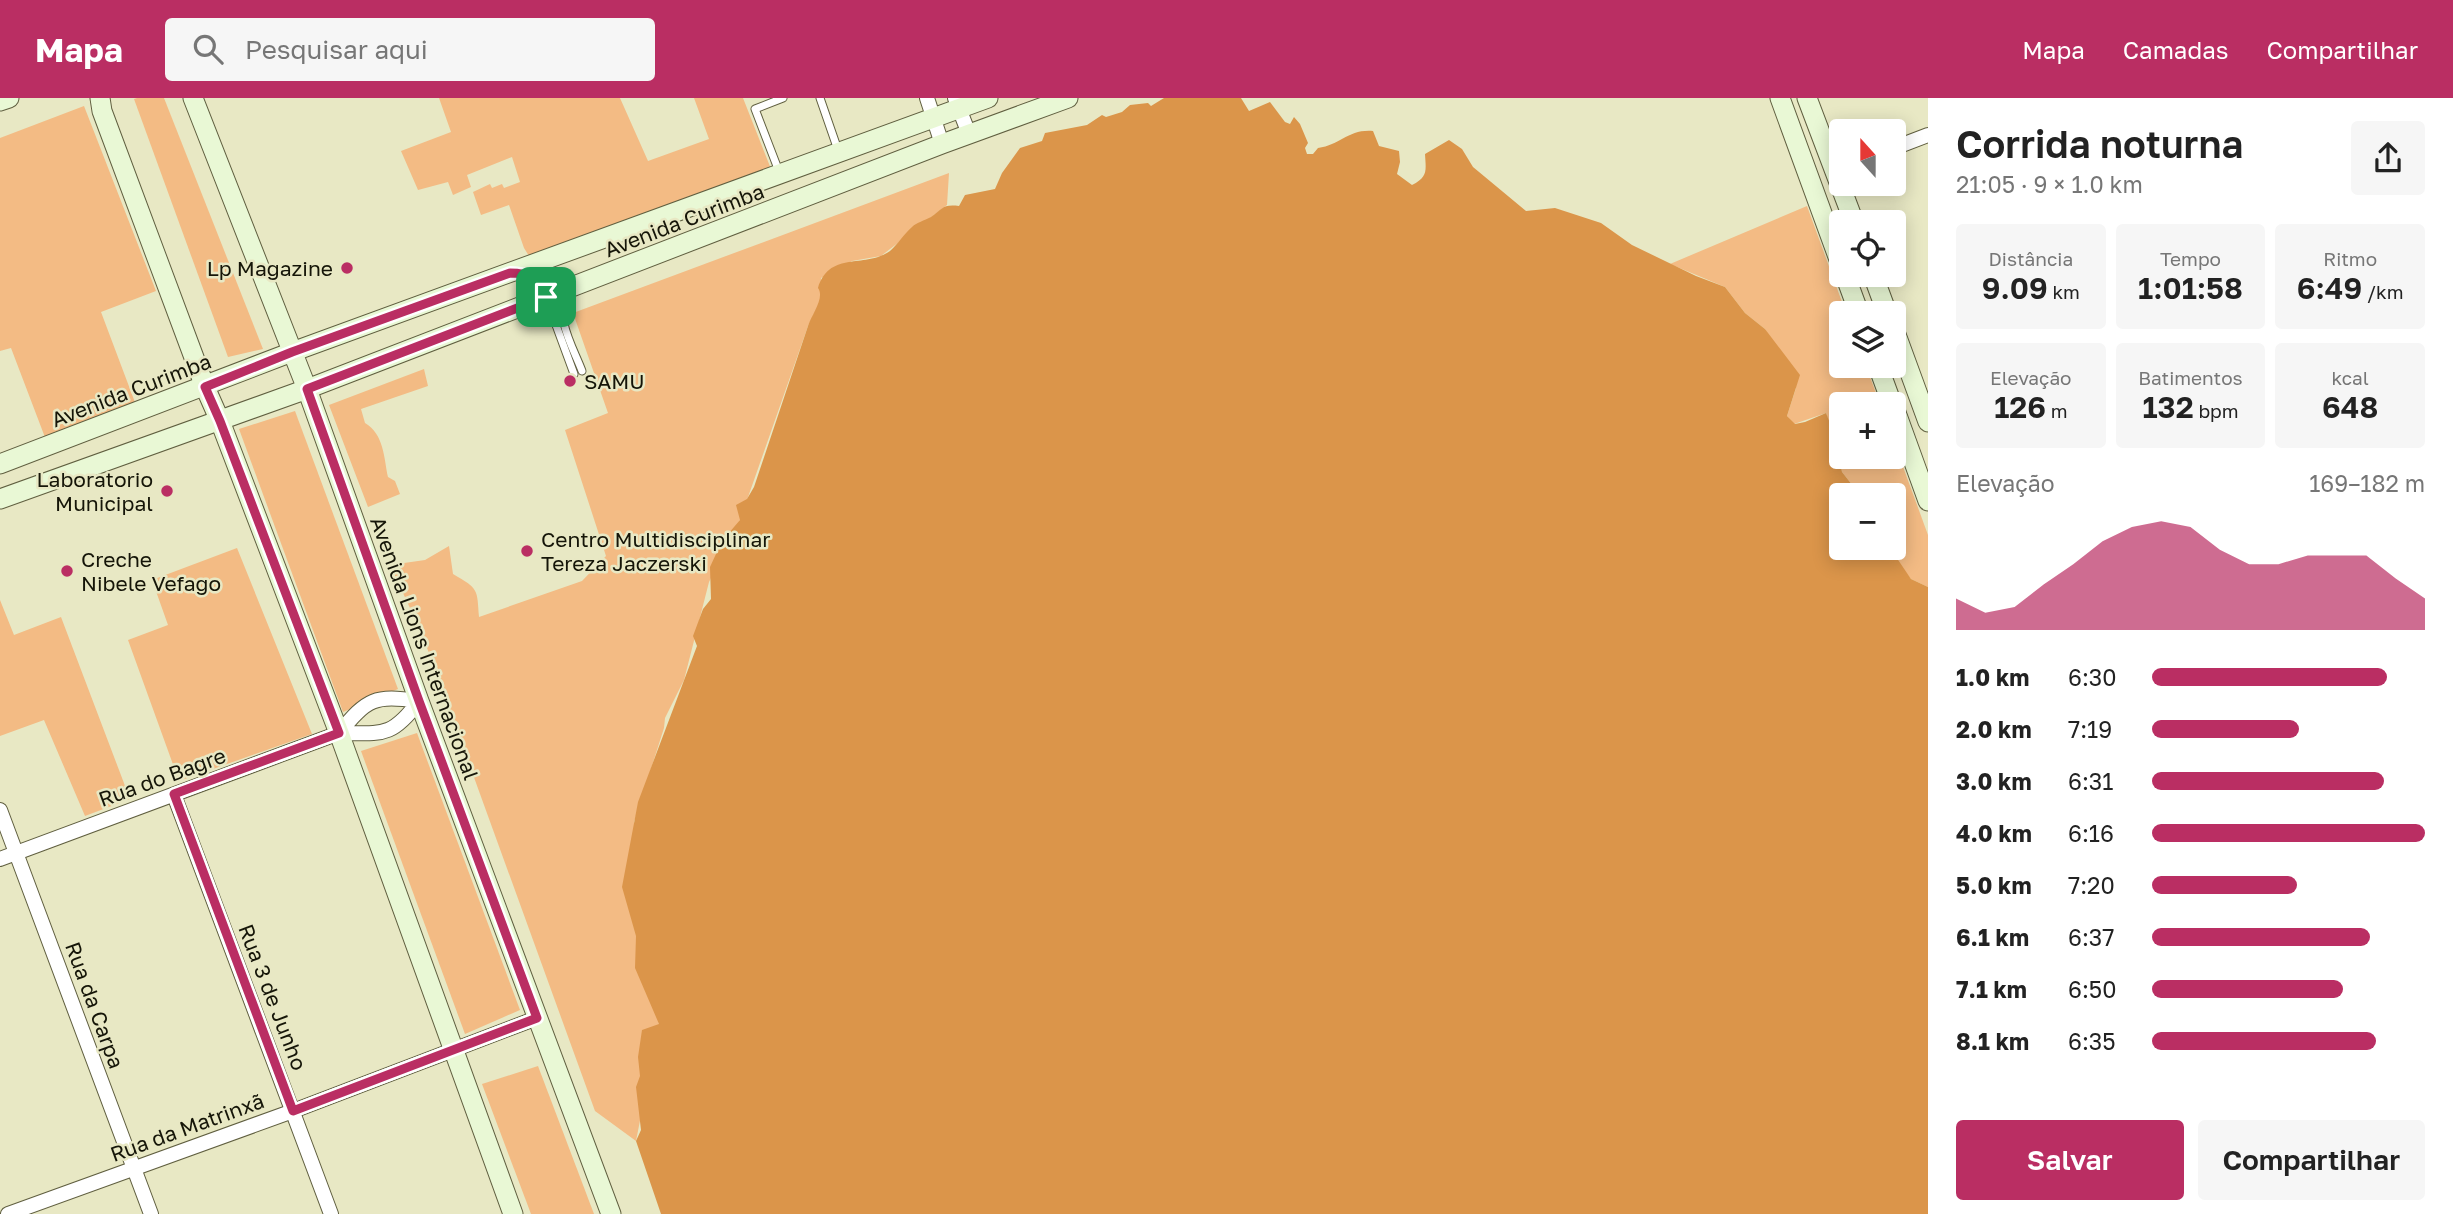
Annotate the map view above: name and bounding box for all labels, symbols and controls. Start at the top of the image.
search box [165,18,655,81]
text: Mapa [35,30,123,69]
icon: search [189,30,227,68]
text: Pesquisar aqui [245,34,428,65]
text: Mapa [2022,35,2085,64]
text: Camadas [2123,35,2228,64]
text: Compartilhar [2266,35,2418,64]
north arrow [1829,119,1906,196]
map controls [1829,119,1906,560]
text: Corrida noturna [1956,121,2243,166]
button: share [2351,121,2425,195]
text: 21:05 · 9 × 1.0 km [1956,170,2143,198]
street label: Avenida Curimba [600,178,768,262]
button: locate [1829,210,1906,287]
text: Distância [1988,247,2073,270]
text: Tempo [2160,247,2221,270]
text: Ritmo [2323,247,2377,270]
place label: Lp Magazine [207,255,333,281]
marker: Lp Magazine [339,260,355,276]
pin [516,267,576,327]
text: 9.09 [1982,270,2048,306]
text: 1:01:58 [2138,270,2243,306]
text: 6:49 [2297,270,2362,306]
icon: arrive [527,278,565,316]
text: km [2048,280,2080,303]
text: /km [2362,280,2404,303]
button: layers [1829,301,1906,378]
street label: Avenida Curimba [47,348,215,432]
text: Elevação [1990,366,2072,389]
text: Batimentos [2138,366,2243,389]
text: kcal [2331,366,2369,389]
place label: SAMU [584,368,645,394]
marker: SAMU [562,373,578,389]
text: 126 [1994,389,2046,425]
text: 132 [2142,389,2194,425]
text: 648 [2322,389,2378,425]
button: + [1829,392,1906,469]
text: m [2046,399,2068,422]
text: bpm [2194,399,2239,422]
place label: Laboratorio Municipal [36,466,153,516]
text: Elevação [1956,469,2055,497]
text: 169–182 m [2309,469,2425,497]
marker: Laboratorio Municipal [159,483,175,499]
button: − [1829,483,1906,560]
street label: Avenida Lions Internacional [365,513,485,783]
place label: Centro Multidisciplinar Tereza Jaczerski [541,526,770,576]
marker: Centro Multidisciplinar Tereza Jaczerski [519,543,535,559]
place label: Creche Nibele Vefago [81,546,221,596]
marker: Creche Nibele Vefago [59,563,75,579]
text: 1.0 km [1956,663,2029,691]
text: 6:30 [2068,663,2117,691]
text: 2.0 km [1956,715,2032,743]
text: 7:19 [2068,715,2112,743]
street label: Rua do Bagre [95,742,229,812]
text: 3.0 km [1956,767,2032,795]
text: 6:31 [2068,767,2113,795]
text: 4.0 km [1956,819,2032,847]
text: 6:16 [2068,819,2114,847]
text: 5.0 km [1956,871,2032,899]
text: 7:20 [2068,871,2115,899]
street label: Rua 3 de Junho [233,920,313,1074]
text: 6.1 km [1956,923,2029,951]
text: 6:37 [2068,923,2114,951]
street label: Rua da Carpa [60,938,130,1072]
text: 7.1 km [1956,975,2027,1003]
text: 6:50 [2068,975,2116,1003]
text: 8.1 km [1956,1027,2029,1055]
text: 6:35 [2068,1027,2116,1055]
street label: Rua da Matrinxã [107,1087,267,1167]
button: Salvar [1956,1120,2184,1200]
button: Compartilhar [2198,1120,2425,1200]

